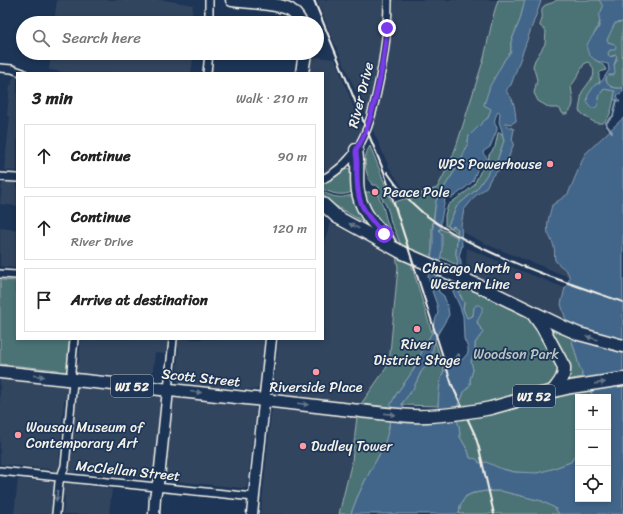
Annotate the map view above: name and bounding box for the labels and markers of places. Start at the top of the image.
place label: WPS Powerhouse [438,152,542,177]
marker: WPS Powerhouse [545,159,555,169]
place label: Peace Pole [383,180,450,205]
marker: Peace Pole [370,187,380,197]
place label: Chicago North Western Line [422,256,510,297]
marker: Chicago North Western Line [513,271,523,281]
marker: River District Stage [412,324,422,334]
place label: River District Stage [374,332,460,373]
marker: Riverside Place [311,367,321,377]
place label: Riverside Place [270,375,363,400]
place label: Wausau Museum of Contemporary Art [26,415,145,456]
marker: Wausau Museum of Contemporary Art [13,430,23,440]
place label: Dudley Tower [311,434,394,459]
marker: Dudley Tower [298,441,308,451]

